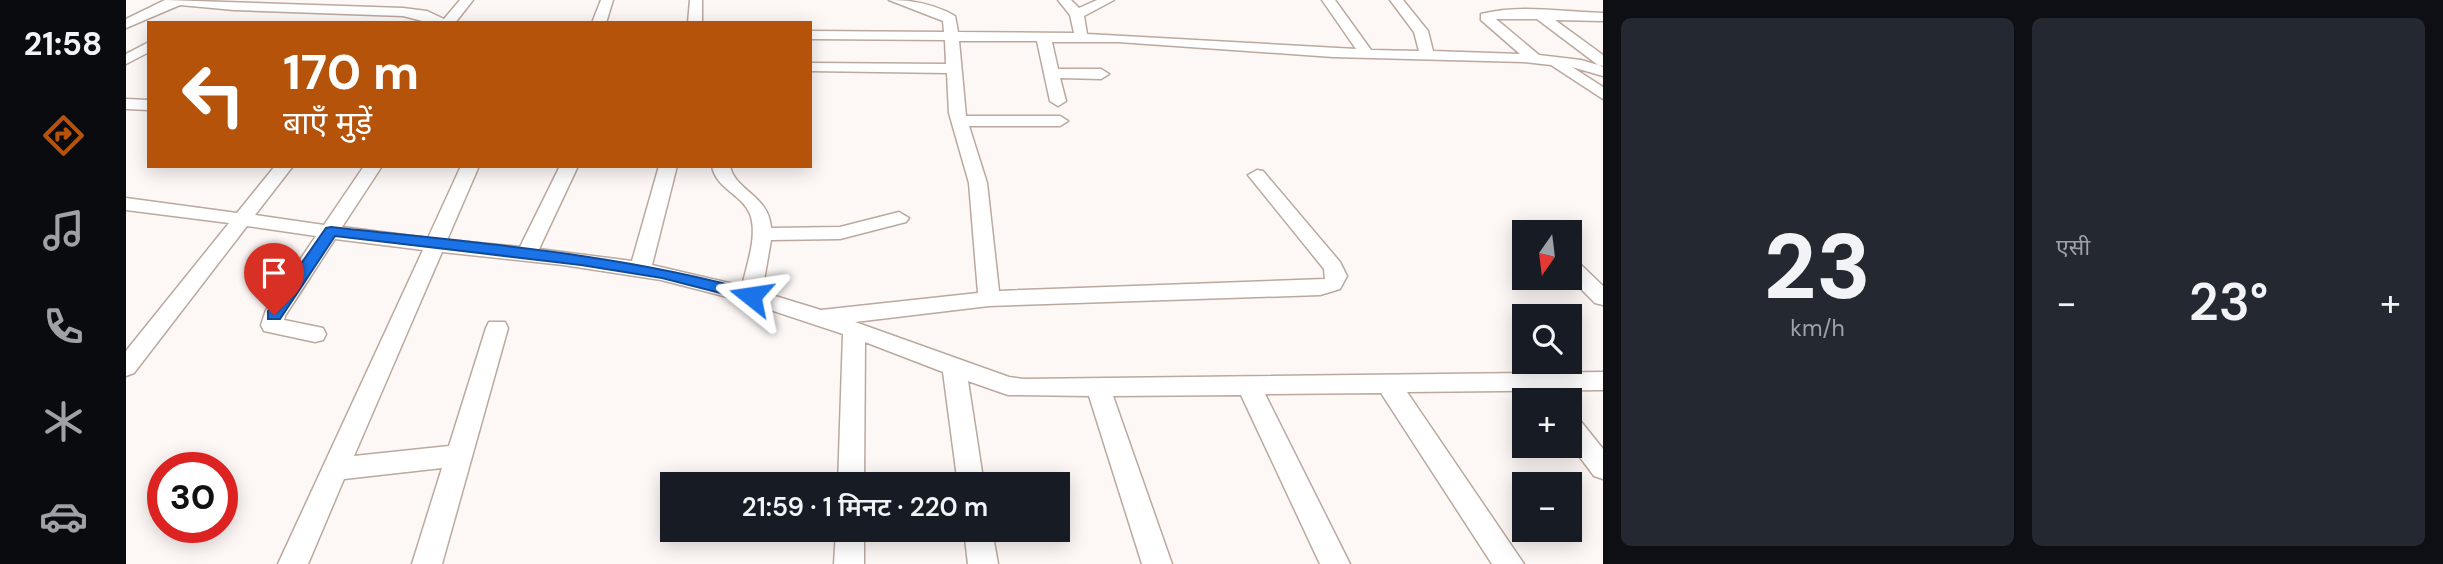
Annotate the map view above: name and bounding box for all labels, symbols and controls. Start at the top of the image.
text: 21:58 [24,23,102,65]
text: 170 m [283,40,419,104]
icon: left [168,49,259,140]
text: बाएँ मुड़ें [283,102,372,144]
icon: directions [39,111,88,160]
icon: music [39,206,88,255]
text: 23 [1764,208,1871,326]
north arrow [1512,220,1582,290]
map controls [1512,220,1582,542]
text: एसी [2056,232,2090,262]
pin [244,243,304,315]
icon: arrive [255,254,293,292]
position arrow [714,259,788,333]
text: 23° [2189,268,2268,336]
text: − [2056,278,2077,328]
text: + [2380,278,2401,328]
icon: phone [39,302,88,351]
button: search [1512,304,1582,374]
text: km/h [1790,313,1845,343]
button: + [1512,388,1582,458]
icon: climate [39,397,88,446]
speed limit sign: 30 [147,452,238,543]
button: − [1512,472,1582,542]
text: 21:59 · 1 मिनट · 220 m [742,490,988,524]
icon: car [39,492,88,541]

